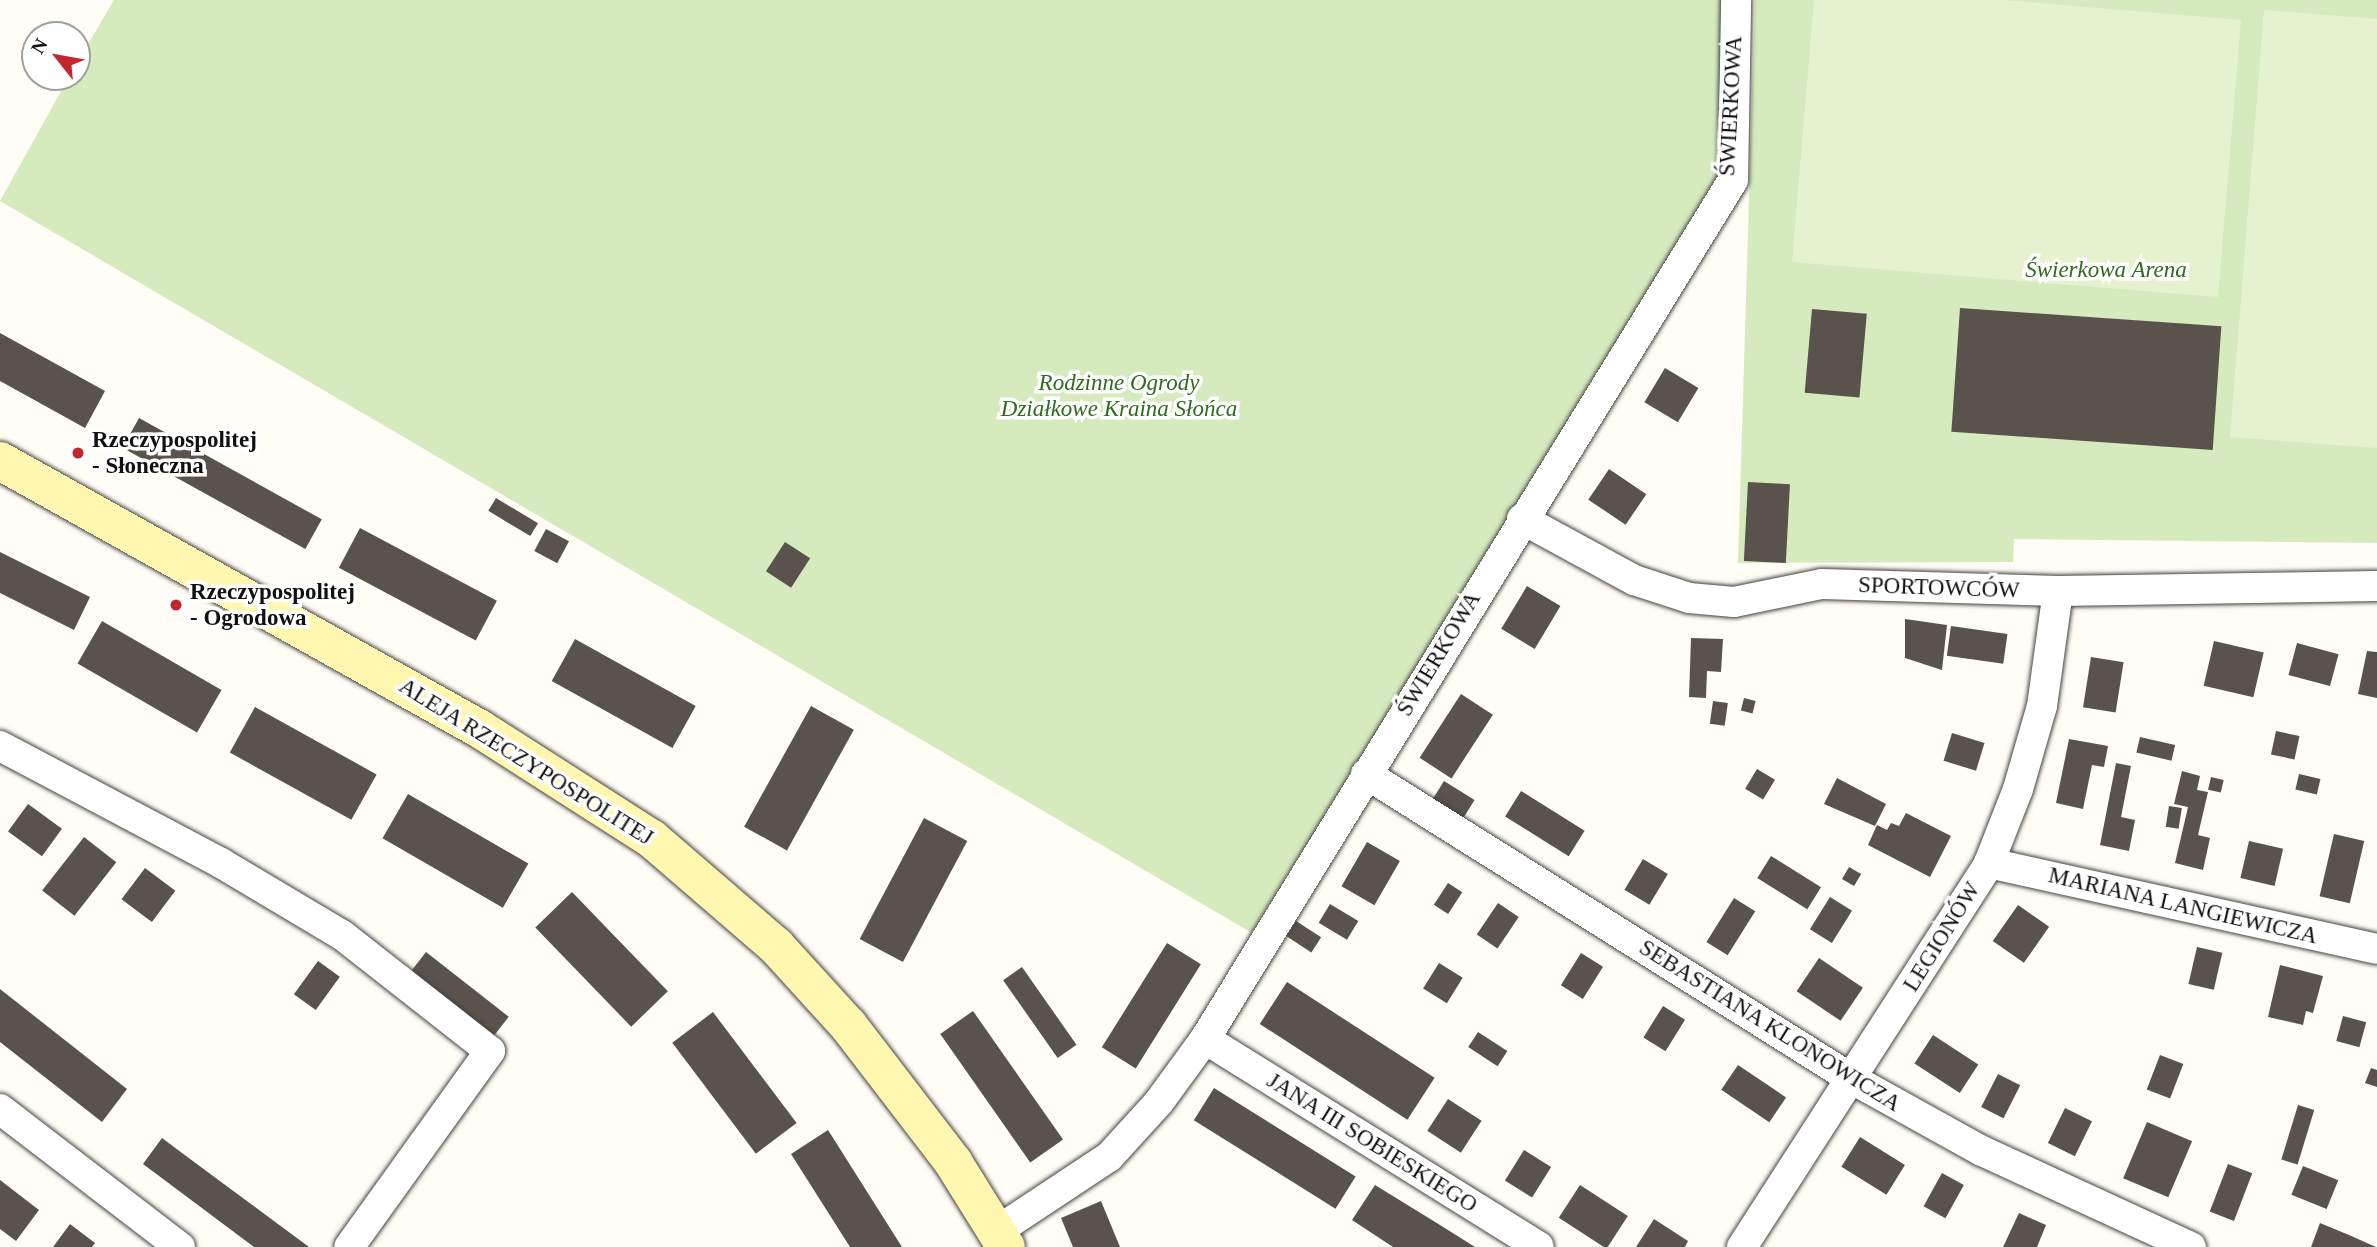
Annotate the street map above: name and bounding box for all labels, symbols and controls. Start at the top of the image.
north arrow [21,21,91,91]
text: N [27,35,52,57]
street label: ŚWIERKOWA [1714,35,1748,177]
park label: Świerkowa Arena [2025,256,2187,284]
park label: Rodzinne Ogrody Działkowe Kraina Słońca [1001,369,1237,423]
place label: Rzeczypospolitej - Słoneczna [92,426,257,480]
marker: Rzeczypospolitej - Słoneczna [70,445,86,461]
street label: SPORTOWCÓW [1858,571,2020,605]
place label: Rzeczypospolitej - Ogrodowa [190,578,355,632]
street label: ŚWIERKOWA [1391,587,1487,721]
marker: Rzeczypospolitej - Ogrodowa [168,597,184,613]
street label: ALEJA RZECZYPOSPOLITEJ [393,672,659,852]
street label: MARIANA LANGIEWICZA [2045,861,2321,951]
street label: LEGIONÓW [1897,877,1987,997]
street label: SEBASTIANA KLONOWICZA [1633,934,1907,1118]
street label: JANA III SOBIESKIEGO [1261,1067,1483,1219]

